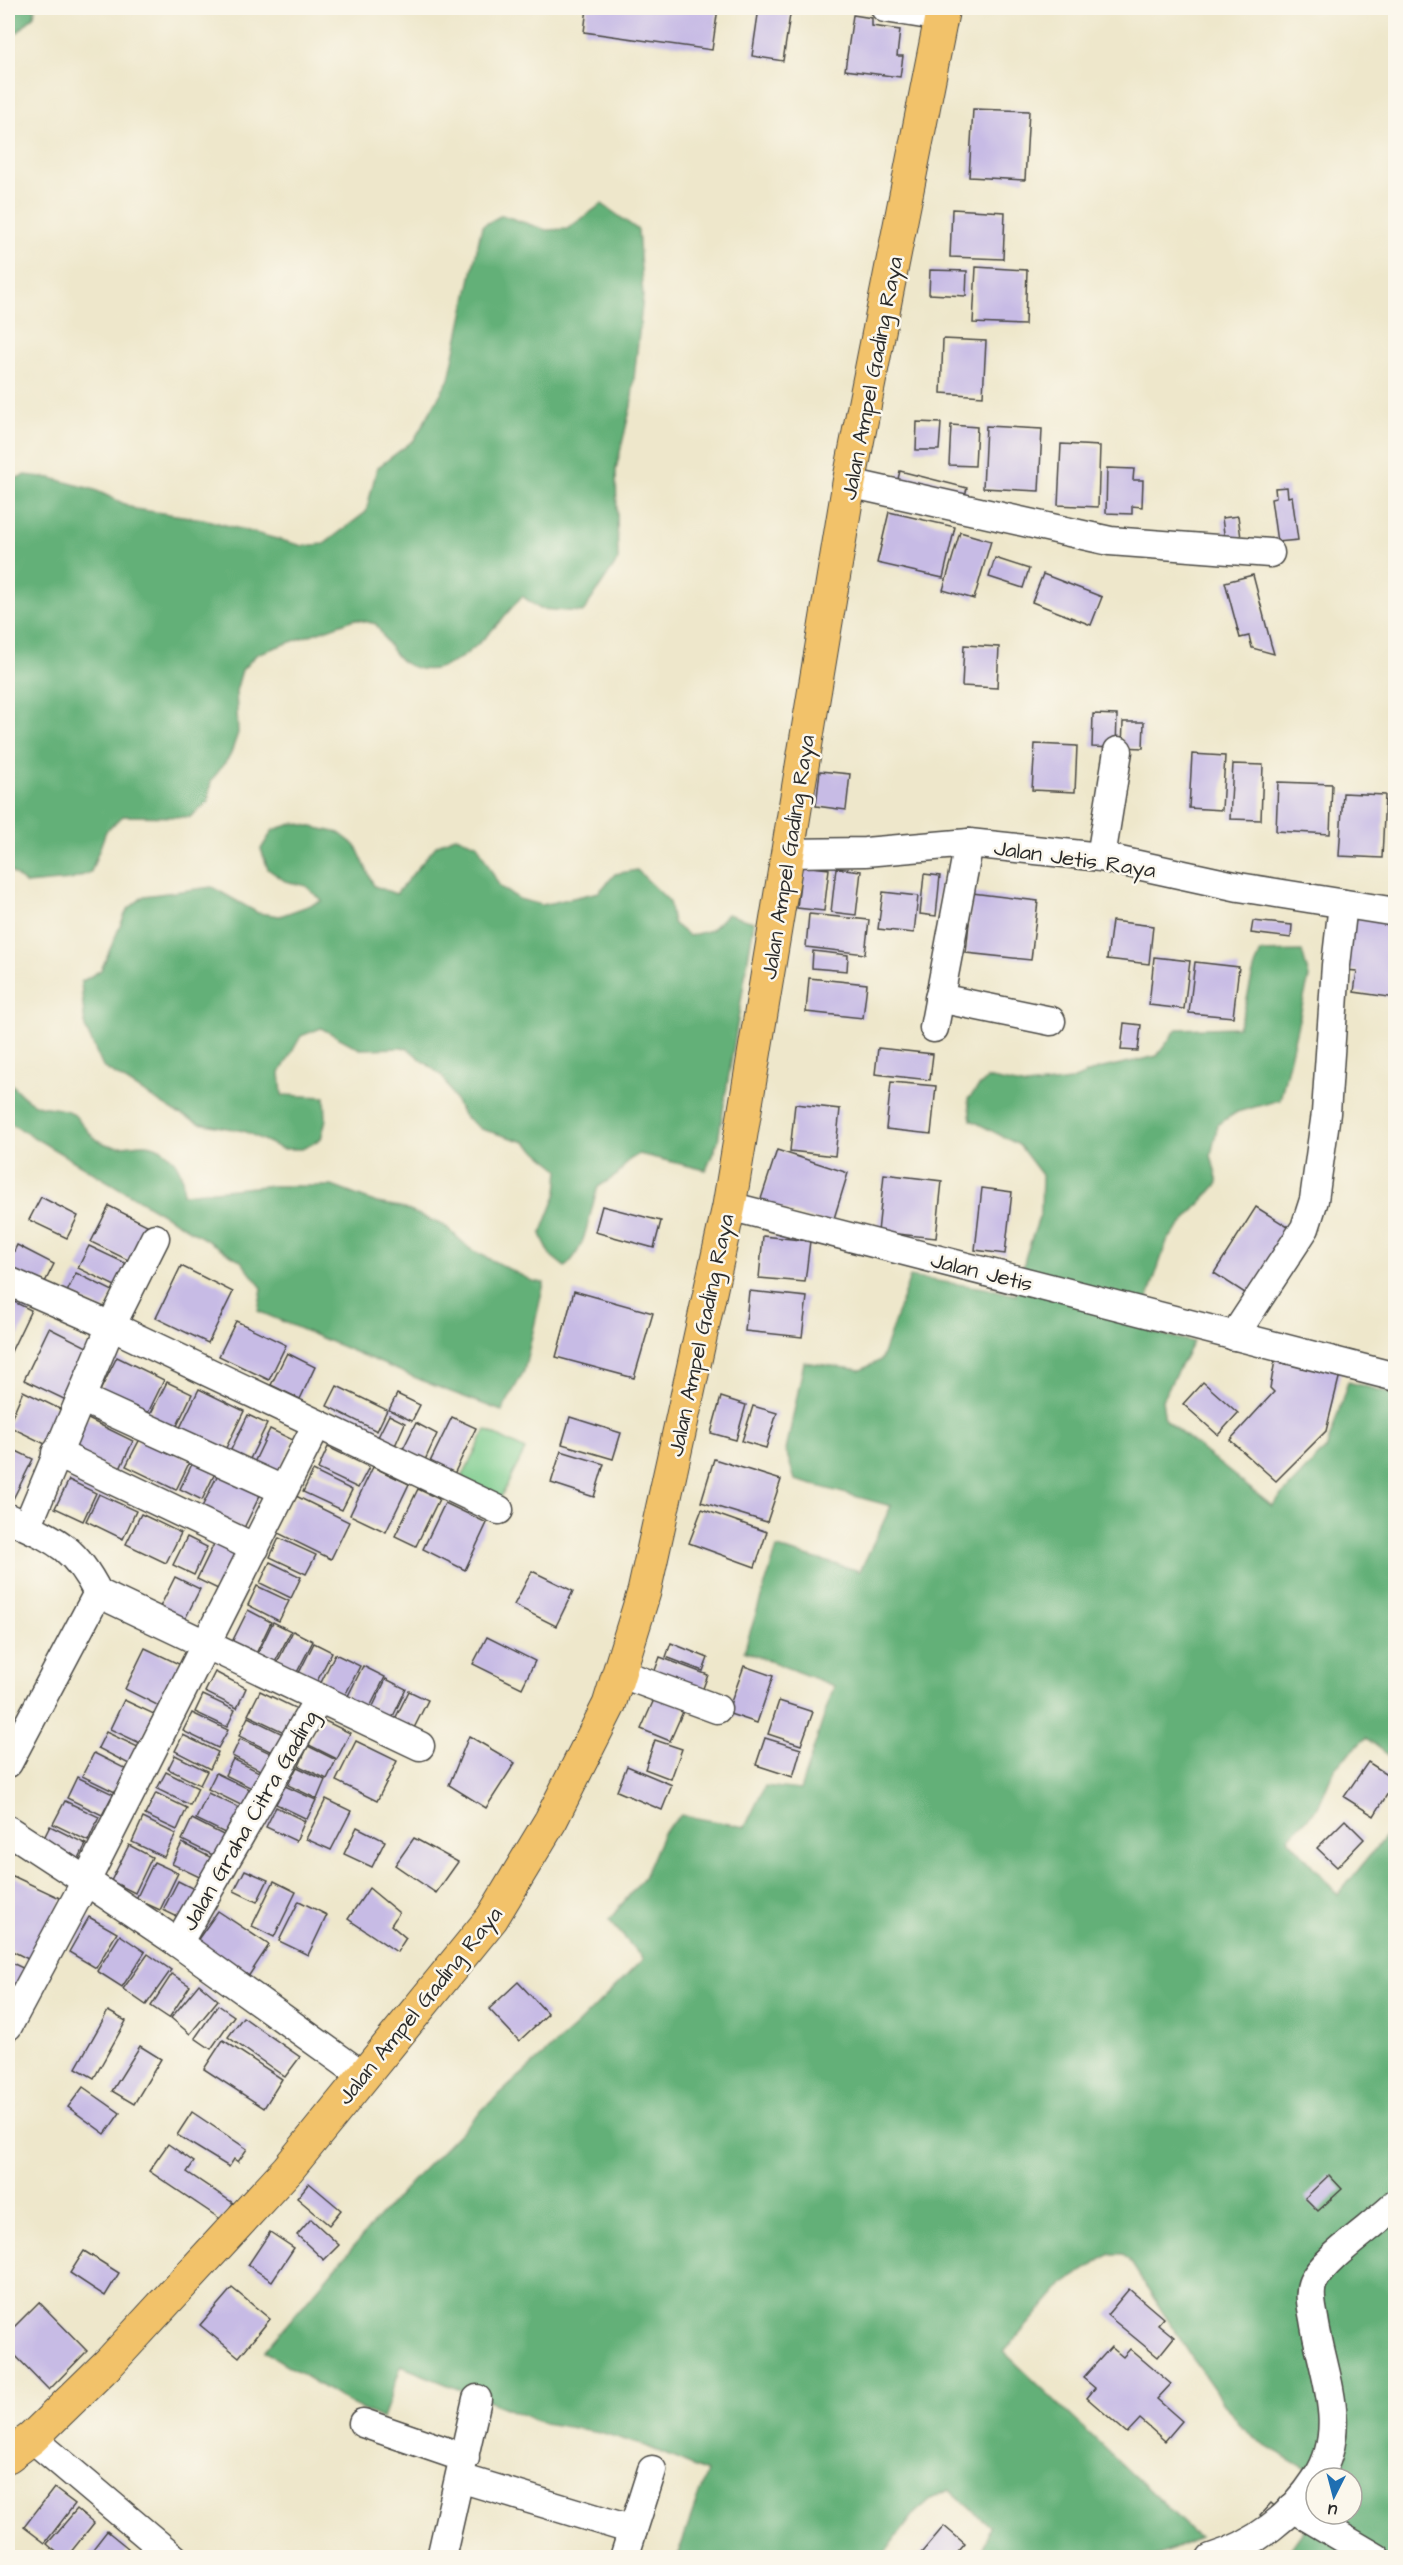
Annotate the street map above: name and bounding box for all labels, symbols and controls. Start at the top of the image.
street label: Jalan Ampel Gading Raya [834,254,912,503]
street label: Jalan Ampel Gading Raya [754,733,824,982]
street label: Jalan Jetis Raya [992,833,1158,887]
street label: Jalan Ampel Gading Raya [661,1211,743,1460]
street label: Jalan Jetis [927,1245,1036,1300]
street label: Jalan Graha Citra Gading [174,1705,327,1937]
street label: Jalan Ampel Gading Raya [330,1900,511,2112]
north arrow [1304,2466,1364,2526]
text: U [1327,2499,1338,2521]

